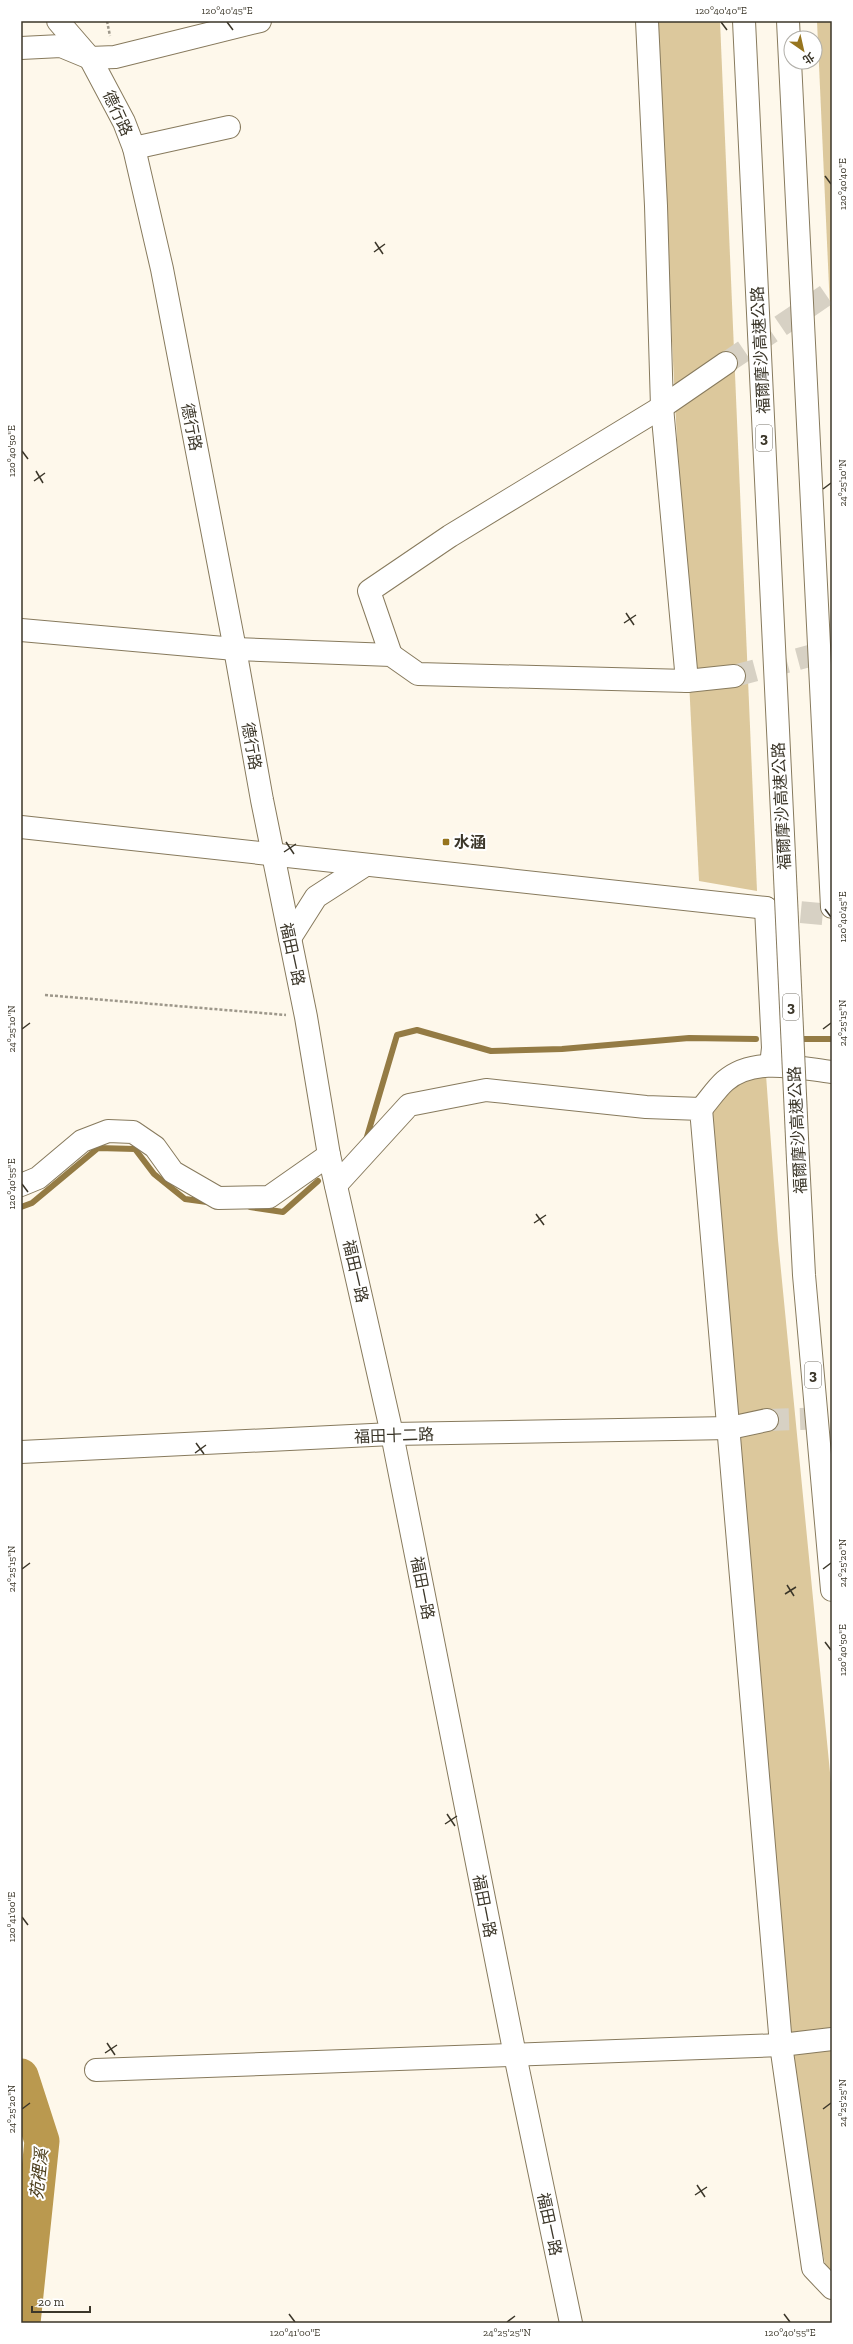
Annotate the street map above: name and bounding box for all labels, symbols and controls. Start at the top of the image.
text: 120°40'45"E [201,5,253,17]
text: 120°40'40"E [695,5,747,17]
north arrow [783,30,823,70]
text: 北 [800,49,817,66]
street label: 德行路 [99,87,136,139]
text: 120°40'40"E [837,158,849,210]
street label: 福爾摩沙高速公路 [748,286,773,414]
street label: 德行路 [178,402,205,452]
text: 120°40'50"E [6,425,18,477]
road number: 3 [756,425,772,451]
text: 24°25'10"N [837,459,849,507]
street label: 德行路 [238,721,265,771]
street label: 福爾摩沙高速公路 [769,742,794,870]
place label: 水涵 [454,833,486,852]
marker: 水涵 [441,837,451,847]
text: 120°40'45"E [837,891,849,943]
street label: 福田一路 [277,921,308,987]
road number: 3 [783,994,799,1020]
text: 24°25'15"N [837,999,849,1046]
text: 24°25'10"N [6,1005,18,1053]
street label: 福爾摩沙高速公路 [785,1066,810,1194]
text: 120°40'55"E [6,1158,18,1210]
street label: 福田一路 [339,1238,372,1304]
road number: 3 [805,1362,821,1388]
street label: 福田十二路 [354,1425,434,1446]
text: 24°25'20"N [837,1538,849,1587]
text: 24°25'15"N [6,1545,18,1592]
street label: 福田一路 [407,1555,438,1621]
text: 120°40'50"E [837,1624,849,1676]
street label: 福田一路 [469,1873,500,1939]
text: 120°41'00"E [6,1892,18,1942]
text: 24°25'25"N [837,2078,849,2127]
text: 24°25'20"N [6,2084,18,2133]
water label: 苑裡溪 [26,2146,52,2200]
street label: 福田一路 [534,2191,565,2257]
scale bar [32,2288,90,2314]
text: 20 m [38,2295,65,2309]
text: 120°41'00"E [270,2327,320,2339]
text: 24°25'25"N [483,2327,532,2339]
text: 120°40'55"E [764,2327,816,2339]

